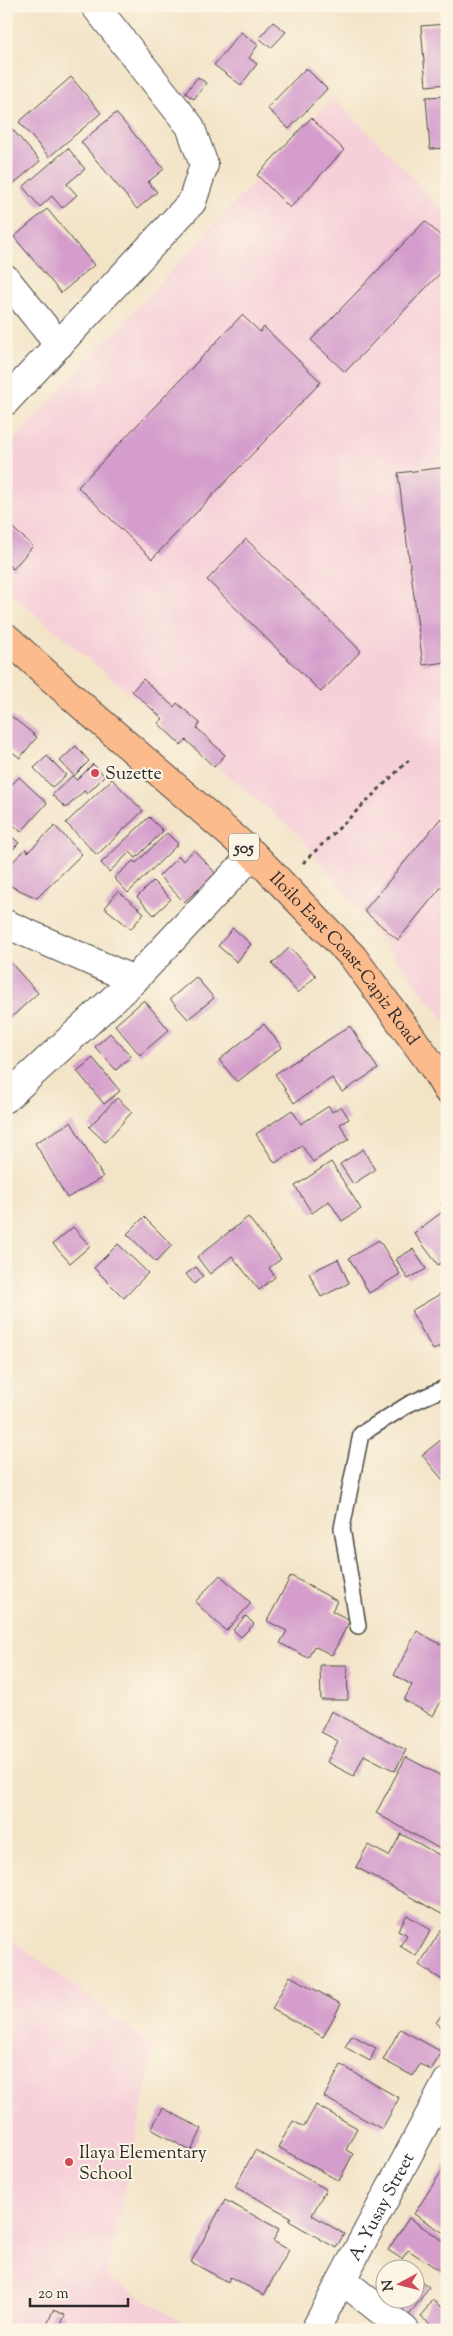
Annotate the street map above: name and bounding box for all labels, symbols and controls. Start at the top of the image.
place label: Suzette [105,762,162,788]
marker: Suzette [89,767,101,779]
road number: 505 [229,834,259,860]
street label: Iloilo East Coast-Capiz Road [262,867,424,1051]
place label: Ilaya Elementary School [79,2141,207,2188]
street label: A. Yusay Street [343,2149,422,2266]
marker: Ilaya Elementary School [63,2156,75,2168]
north arrow [376,2258,426,2308]
scale bar [30,2276,128,2308]
text: N [378,2279,400,2292]
text: 20 m [38,2284,69,2305]

